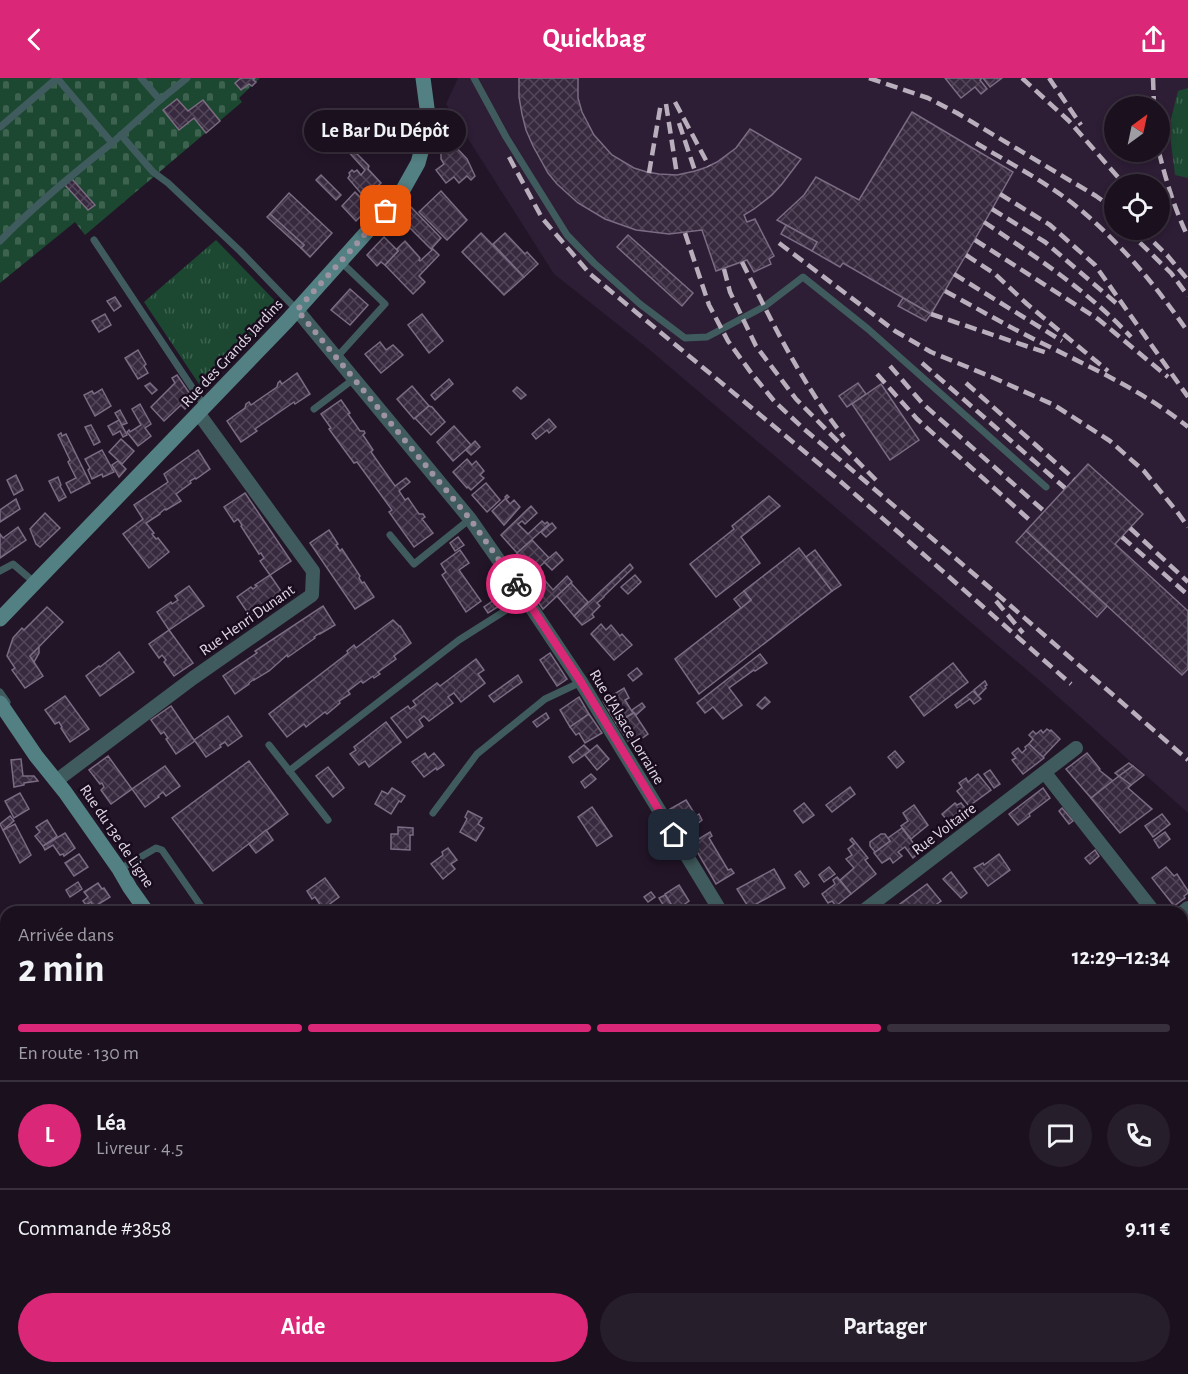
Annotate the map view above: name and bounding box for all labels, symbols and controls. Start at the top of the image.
icon: back [18,23,51,56]
icon: share [1137,23,1170,56]
text: Quickbag [543,25,645,52]
north arrow [1104,96,1170,162]
map controls [1104,96,1170,240]
callout: Le Bar Du Dépôt [305,109,467,151]
text: Le Bar Du Dépôt [321,121,449,141]
button: locate [1104,174,1170,240]
pin [360,185,411,236]
icon: bag [369,194,402,227]
street label: Rue des Grands Jardins [178,296,286,410]
courier [486,554,546,614]
icon: bike [500,568,533,601]
street label: Rue Henri Dunant [197,581,297,659]
street label: Rue d'Alsace Lorraine [587,667,667,787]
street label: Rue du 13e de Ligne [77,782,157,890]
street label: Rue Voltaire [909,800,979,858]
pin [648,809,699,860]
icon: home [657,818,690,851]
text: Arrivée dans [18,925,114,945]
text: 12:29–12:34 [1072,946,1170,968]
text: 2 min [18,950,105,989]
text: En route · 130 m [18,1043,139,1063]
button: chat [1029,1104,1092,1167]
button: phone [1107,1104,1170,1167]
text: Léa [96,1112,126,1134]
text: L [45,1124,54,1146]
text: Livreur · 4.5 [96,1138,183,1158]
text: Commande #3858 [18,1217,172,1239]
text: 9.11 € [1125,1217,1170,1239]
button: Aide [18,1293,588,1362]
button: Partager [600,1293,1170,1362]

